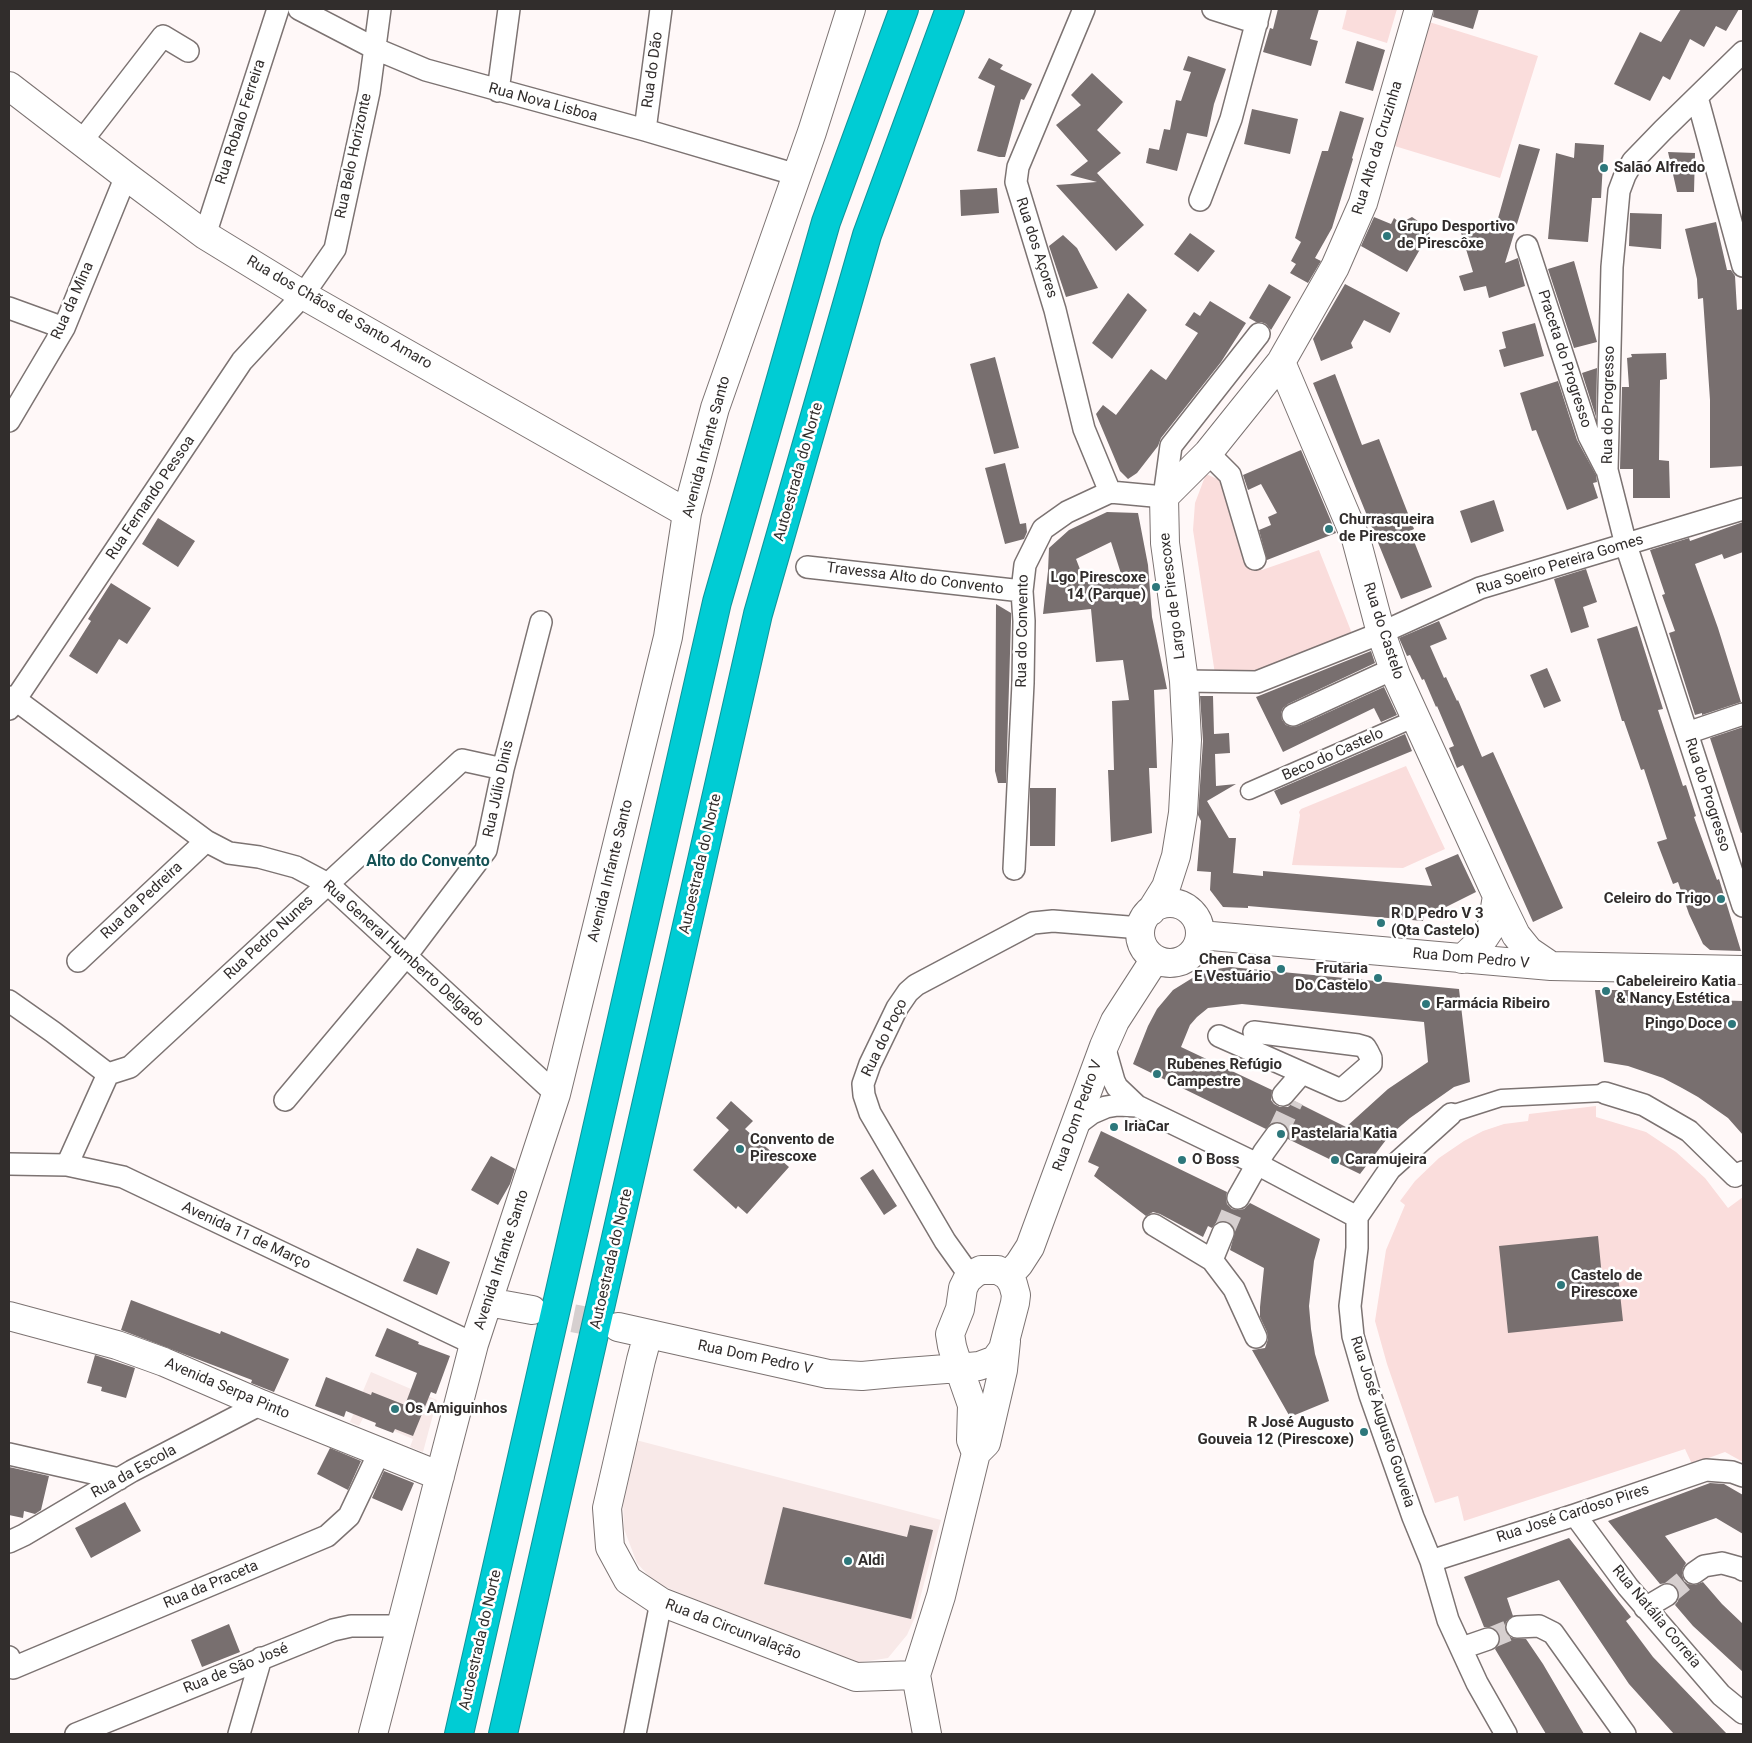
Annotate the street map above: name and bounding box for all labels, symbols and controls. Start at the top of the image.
street label: Rua do Dão [639,31,667,109]
street label: Rua Robalo Ferreira [212,57,270,187]
street label: Rua Alto da Cruzinha [1349,79,1407,217]
street label: Rua Nova Lisboa [486,80,600,126]
street label: Rua Belo Horizonte [332,92,376,220]
place label: Salão Alfredo [1614,159,1705,177]
marker: Salão Alfredo [1598,162,1610,174]
street label: Rua dos Açores [1011,195,1061,301]
place label: Grupo Desportivo de Pirescôxe [1397,218,1515,253]
marker: Grupo Desportivo de Pirescôxe [1381,230,1393,242]
street label: Rua dos Chãos de Santo Amaro [243,252,435,374]
street label: Rua da Mina [48,259,98,343]
street label: Praceta do Progresso [1533,288,1595,430]
street label: Rua do Progresso [1599,346,1619,464]
street label: Avenida Infante Santo [679,374,735,520]
street label: Autoestrada do Norte [771,401,827,543]
street label: Rua Fernando Pessoa [103,433,199,563]
place label: Churrasqueira de Pirescoxe [1339,511,1434,546]
marker: Churrasqueira de Pirescoxe [1323,523,1335,535]
street label: Rua Soeiro Pereira Gomes [1474,531,1646,599]
street label: Largo de Pirescoxe [1156,532,1190,660]
street label: Travessa Alto do Convento [825,559,1005,599]
place label: Lgo Pirescoxe 14 (Parque) [1051,569,1146,604]
street label: Rua do Convento [1013,574,1033,688]
street label: Rua do Castelo [1359,580,1407,682]
marker: Lgo Pirescoxe 14 (Parque) [1150,581,1162,593]
street label: Beco do Castelo [1280,725,1386,785]
street label: Rua do Progresso [1680,736,1734,854]
street label: Rua Júlio Dinis [480,739,518,839]
street label: Autoestrada do Norte [676,792,726,936]
street label: Avenida Infante Santo [585,798,637,944]
district label: Alto do Convento [366,852,490,872]
street label: Rua da Pedreira [97,859,187,943]
street label: Rua General Humberto Delgado [319,877,487,1031]
place label: Celeiro do Trigo [1604,890,1711,908]
street label: Rua Pedro Nunes [221,892,317,984]
marker: Celeiro do Trigo [1715,893,1727,905]
place label: R D Pedro V 3 (Qta Castelo) [1391,905,1484,940]
marker: R D Pedro V 3 (Qta Castelo) [1375,917,1387,929]
street label: Rua Dom Pedro V [1412,945,1530,973]
place label: Chen Casa E Vestuário [1194,951,1271,986]
place label: Frutaria Do Castelo [1295,960,1368,995]
marker: Chen Casa E Vestuário [1275,963,1287,975]
marker: Frutaria Do Castelo [1372,972,1384,984]
place label: Cabeleireiro Katia & Nancy Estética [1616,973,1736,1008]
marker: Cabeleireiro Katia & Nancy Estética [1600,985,1612,997]
place label: Farmácia Ribeiro [1436,995,1550,1013]
street label: Rua do Poço [858,996,912,1080]
marker: Farmácia Ribeiro [1420,998,1432,1010]
place label: Pingo Doce [1645,1015,1722,1033]
marker: Pingo Doce [1726,1018,1738,1030]
place label: Rubenes Refúgio Campestre [1167,1056,1282,1091]
street label: Rua Dom Pedro V [1049,1058,1107,1174]
marker: Rubenes Refúgio Campestre [1151,1068,1163,1080]
place label: IriaCar [1124,1118,1169,1136]
marker: IriaCar [1108,1121,1120,1133]
place label: Pastelaria Katia [1291,1125,1397,1143]
marker: Pastelaria Katia [1275,1128,1287,1140]
place label: Convento de Pirescoxe [750,1131,834,1166]
marker: Convento de Pirescoxe [734,1143,746,1155]
place label: O Boss [1192,1151,1240,1169]
place label: Caramujeira [1345,1151,1427,1169]
marker: O Boss [1176,1154,1188,1166]
marker: Caramujeira [1329,1154,1341,1166]
street label: Autoestrada do Norte [587,1187,637,1331]
street label: Avenida Infante Santo [471,1188,533,1332]
street label: Avenida 11 de Março [179,1198,313,1274]
place label: Castelo de Pirescoxe [1571,1267,1642,1302]
marker: Castelo de Pirescoxe [1555,1279,1567,1291]
street label: Rua José Augusto Gouveia [1346,1334,1418,1510]
street label: Rua Dom Pedro V [696,1337,814,1379]
street label: Avenida Serpa Pinto [162,1355,292,1423]
place label: Os Amiguinhos [405,1400,507,1418]
marker: Os Amiguinhos [389,1403,401,1415]
place label: R José Augusto Gouveia 12 (Pirescoxe) [1198,1414,1354,1449]
marker: R José Augusto Gouveia 12 (Pirescoxe) [1358,1426,1370,1438]
street label: Rua da Escola [88,1441,180,1503]
street label: Rua José Cardoso Pires [1494,1481,1652,1547]
place label: Aldi [858,1552,884,1570]
marker: Aldi [842,1555,854,1567]
street label: Rua da Praceta [161,1557,261,1613]
street label: Rua Natália Correia [1608,1562,1704,1672]
street label: Autoestrada do Norte [456,1568,506,1712]
street label: Rua da Circunvalação [662,1596,804,1664]
street label: Rua de São José [181,1640,291,1698]

